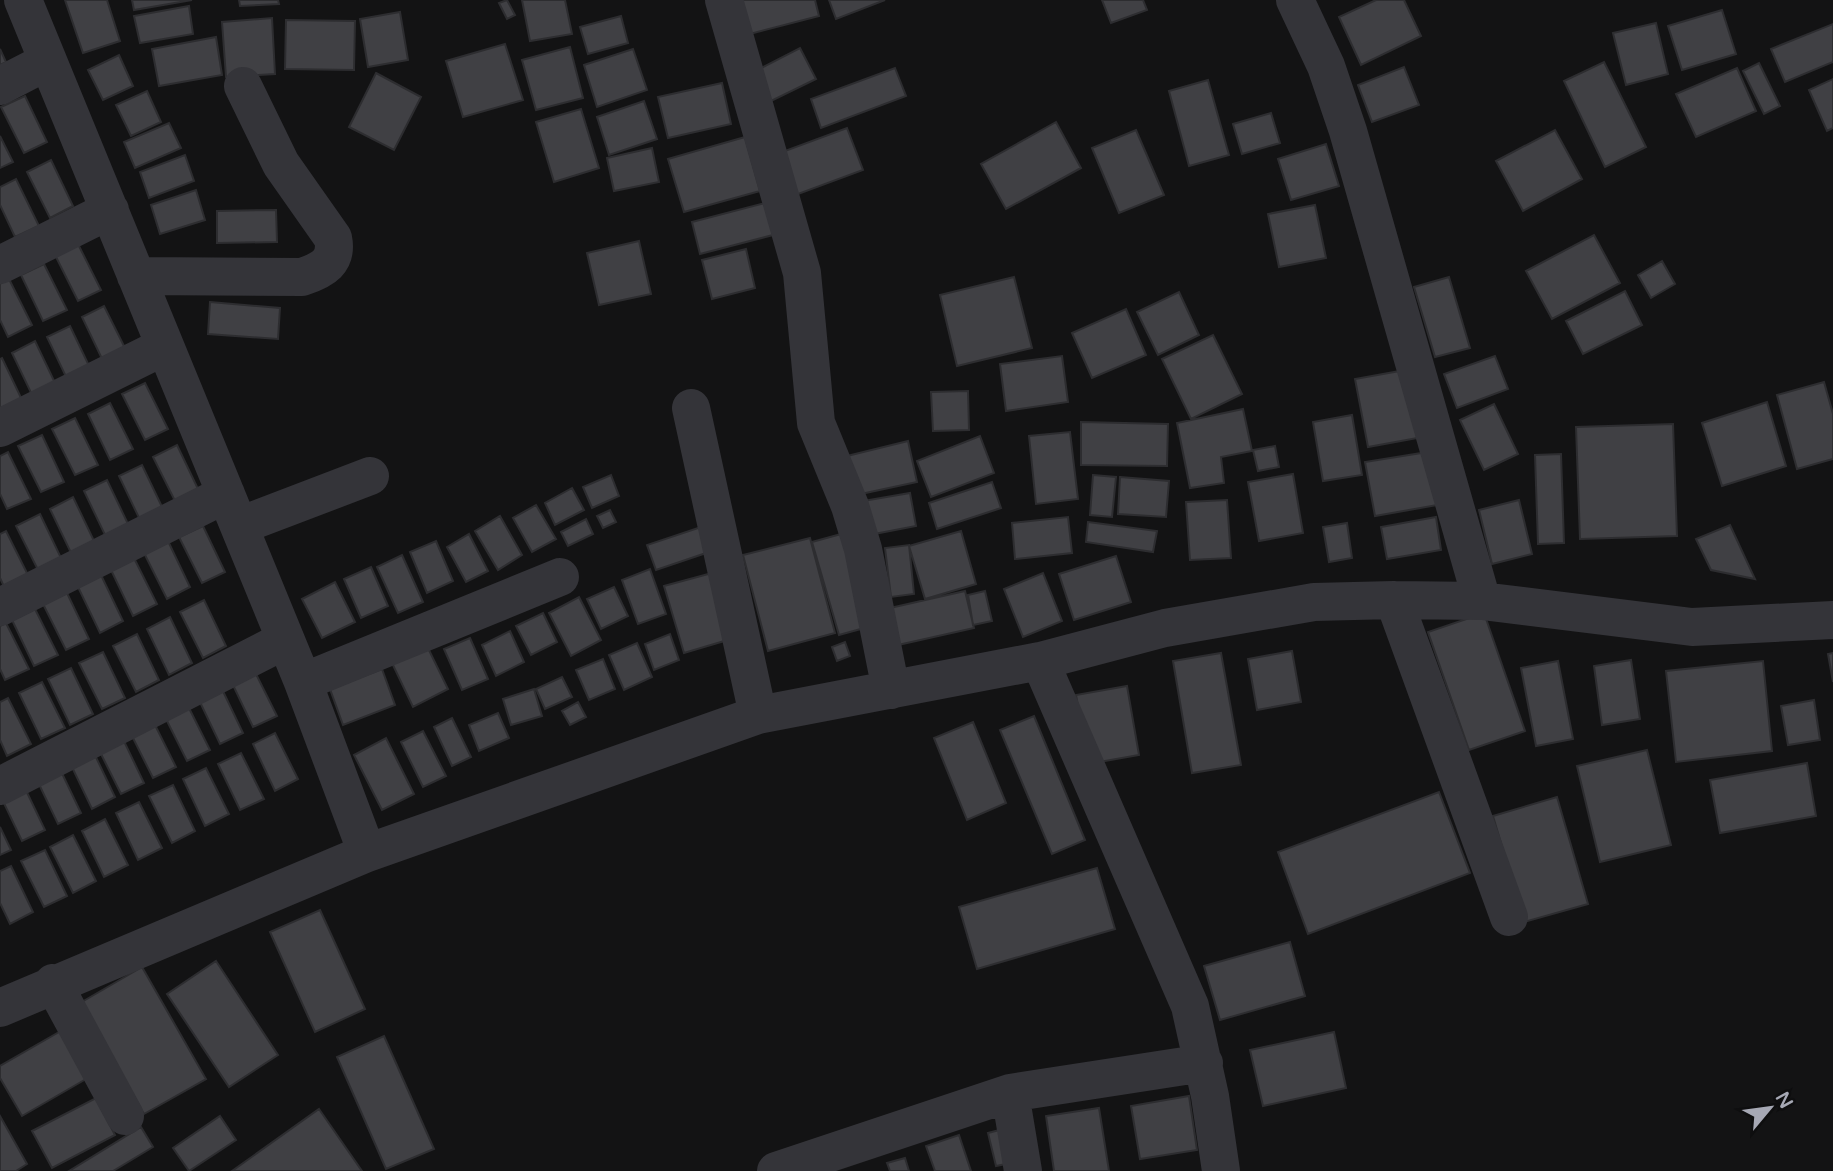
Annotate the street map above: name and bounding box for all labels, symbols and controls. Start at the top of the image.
north arrow [1735,1073,1805,1143]
text: N [1771,1088,1797,1112]

